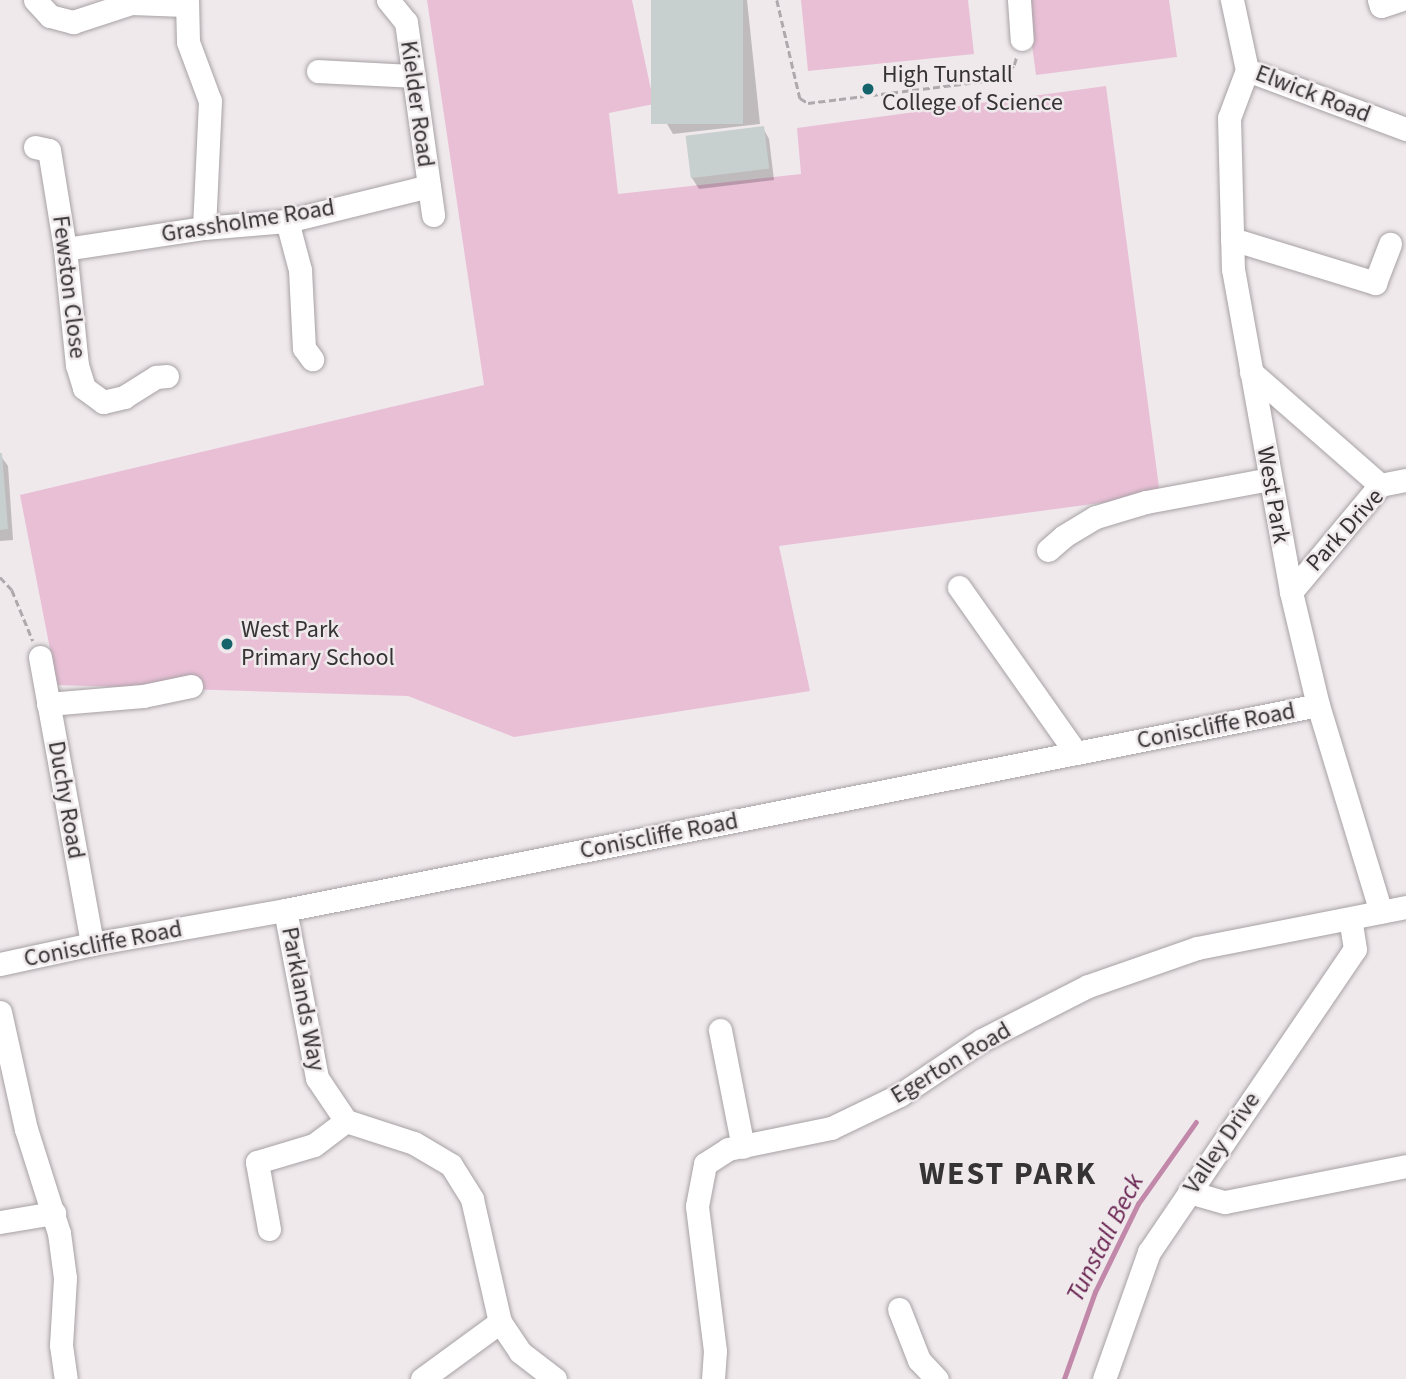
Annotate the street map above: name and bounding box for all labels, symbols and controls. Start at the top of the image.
street label: Kielder Road [394,39,440,169]
street label: Elwick Road [1251,59,1375,129]
place label: High Tunstall College of Science [882,61,1063,117]
marker: High Tunstall College of Science [860,81,876,97]
street label: Grassholme Road [159,193,337,249]
street label: Fewston Close [46,214,92,360]
street label: West Park [1250,444,1296,546]
street label: Park Drive [1300,483,1390,577]
place label: West Park Primary School [241,616,395,672]
marker: West Park Primary School [219,636,235,652]
street label: Coniscliffe Road [1134,697,1298,755]
street label: Duchy Road [41,739,91,861]
street label: Coniscliffe Road [577,807,741,865]
street label: Coniscliffe Road [21,915,185,973]
street label: Parklands Way [275,925,331,1073]
street label: Egerton Road [886,1016,1016,1110]
street label: Valley Drive [1178,1087,1266,1199]
district label: WEST PARK [920,1155,1096,1193]
water label: Tunstall Beck [1059,1169,1151,1307]

